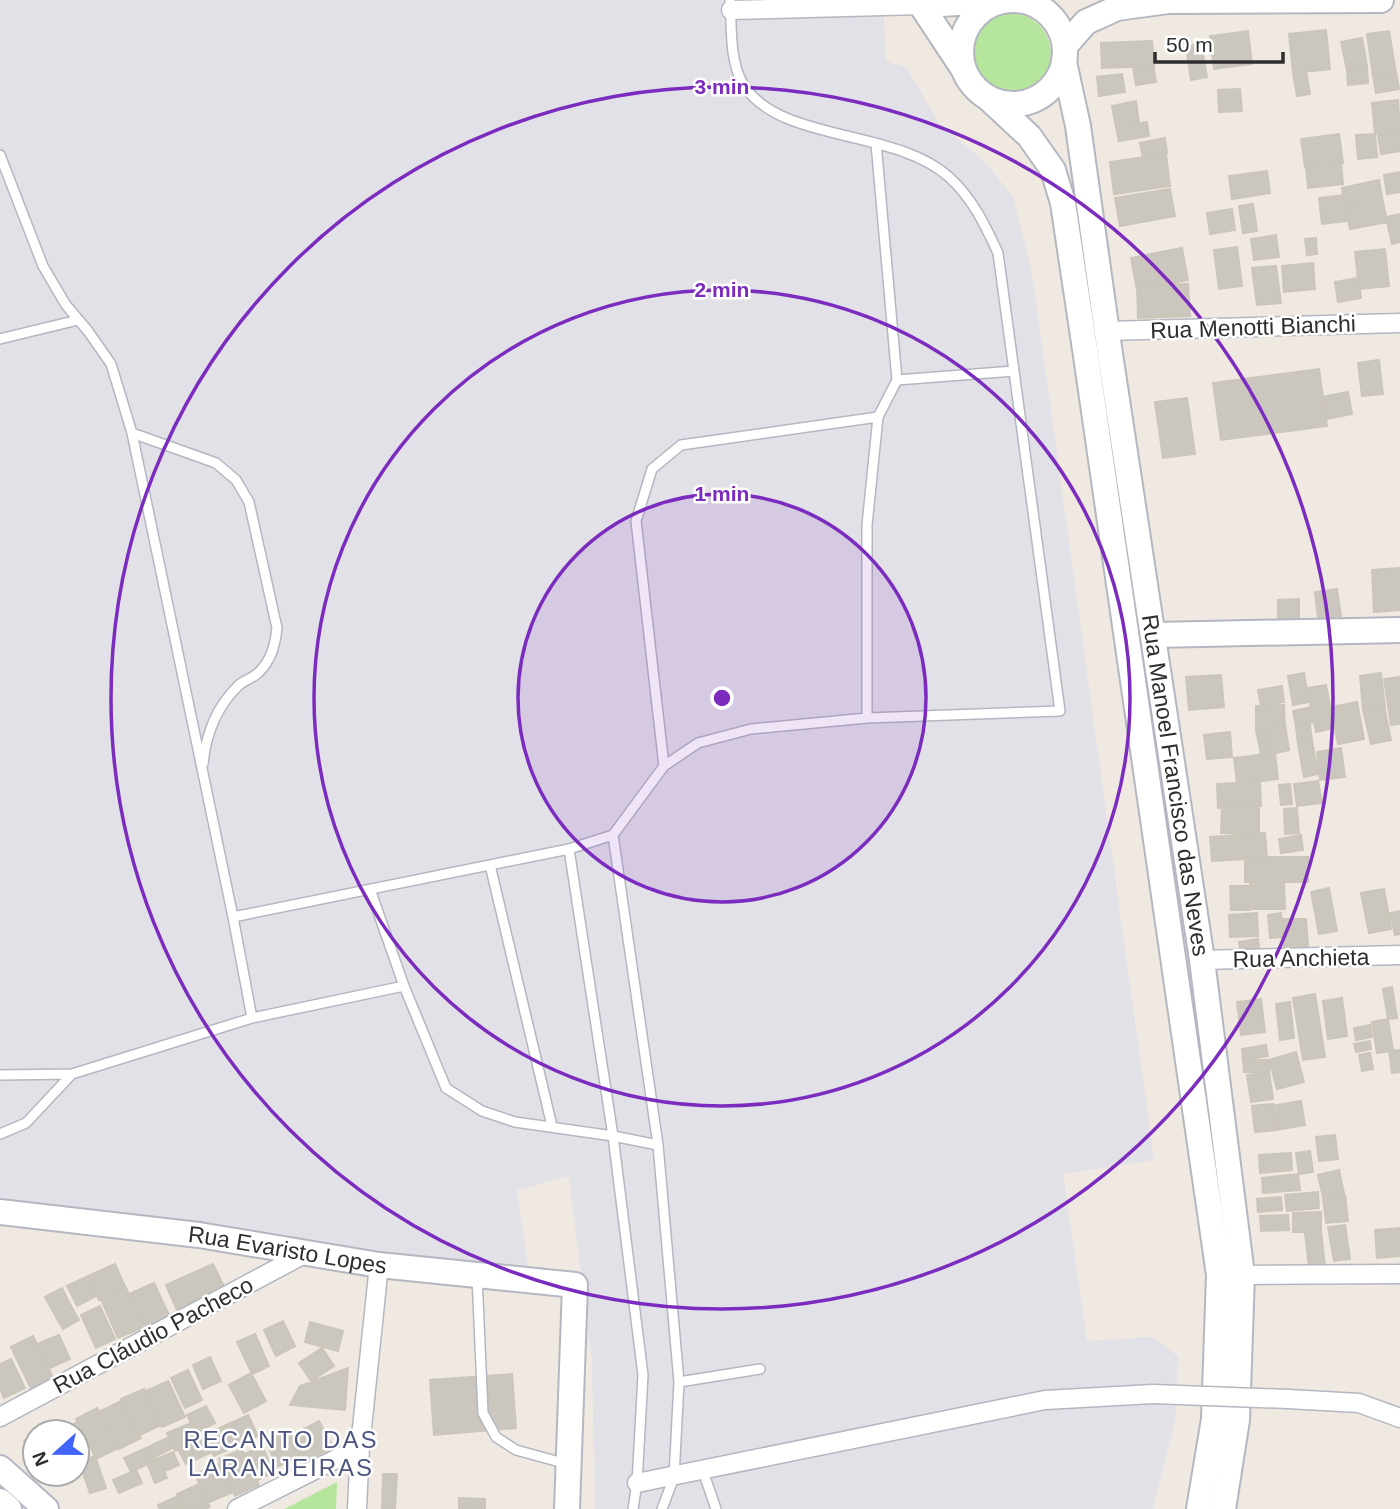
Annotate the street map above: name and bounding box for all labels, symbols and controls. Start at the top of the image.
scale bar [1155,21,1283,65]
text: 50 m [1166,33,1213,56]
text: 3 min [695,75,749,98]
text: 2 min [695,278,749,301]
street label: Rua Menotti Bianchi [1150,310,1356,344]
text: 1 min [695,482,749,505]
street label: Rua Manoel Francisco das Neves [1137,613,1214,958]
centre of rings [710,686,734,710]
street label: Rua Anchieta [1232,944,1370,972]
street label: Rua Evaristo Lopes [187,1221,388,1279]
street label: Rua Cláudio Pacheco [49,1271,257,1399]
north arrow [21,1418,91,1488]
district label: RECANTO DAS LARANJEIRAS [184,1426,378,1481]
text: N [28,1449,53,1469]

